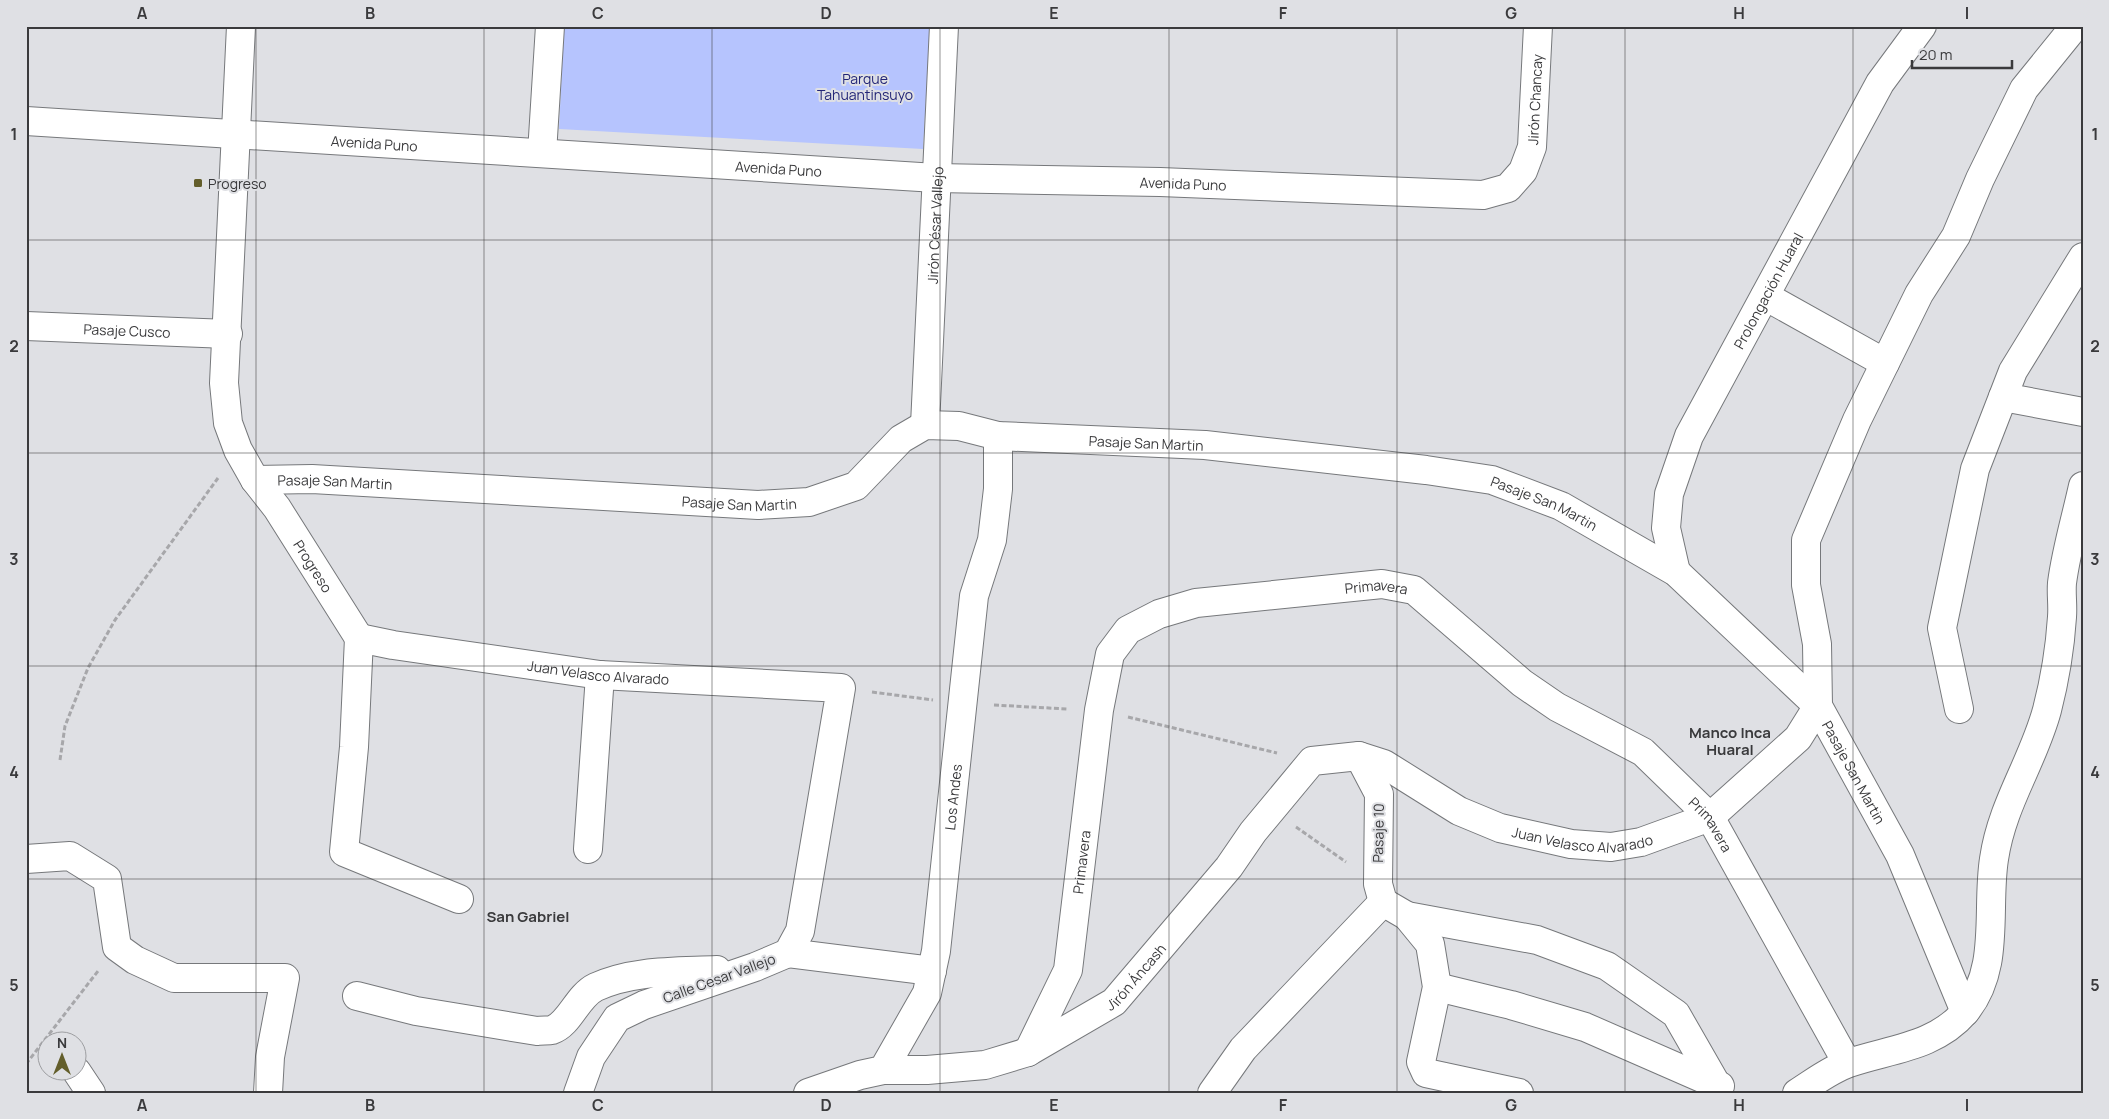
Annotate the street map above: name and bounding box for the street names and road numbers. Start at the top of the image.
street label: Jirón Chancay [1523,53,1546,145]
street label: Avenida Puno [330,131,418,155]
street label: Avenida Puno [735,156,823,180]
street label: Jirón César Vallejo [922,166,947,284]
street label: Avenida Puno [1140,172,1227,194]
street label: Prolongación Huaral [1729,229,1807,352]
street label: Pasaje Cusco [83,319,171,341]
street label: Pasaje San Martin [1088,430,1204,454]
street label: Pasaje San Martin [277,470,393,493]
street label: Pasaje San Martin [1488,471,1601,535]
street label: Pasaje San Martin [681,491,797,515]
street label: Progreso [290,536,337,596]
street label: Primavera [1344,574,1410,598]
street label: Juan Velasco Alvarado [526,655,670,688]
street label: Pasaje San Martin [1818,717,1890,827]
street label: Los Andes [939,763,965,831]
street label: Primavera [1685,792,1737,855]
street label: Pasaje 10 [1368,803,1388,863]
street label: Juan Velasco Alvarado [1510,822,1655,857]
street label: Primavera [1068,829,1094,895]
street label: Jirón Áncash [1102,939,1170,1014]
street label: Calle Cesar Vallejo [660,949,778,1007]

